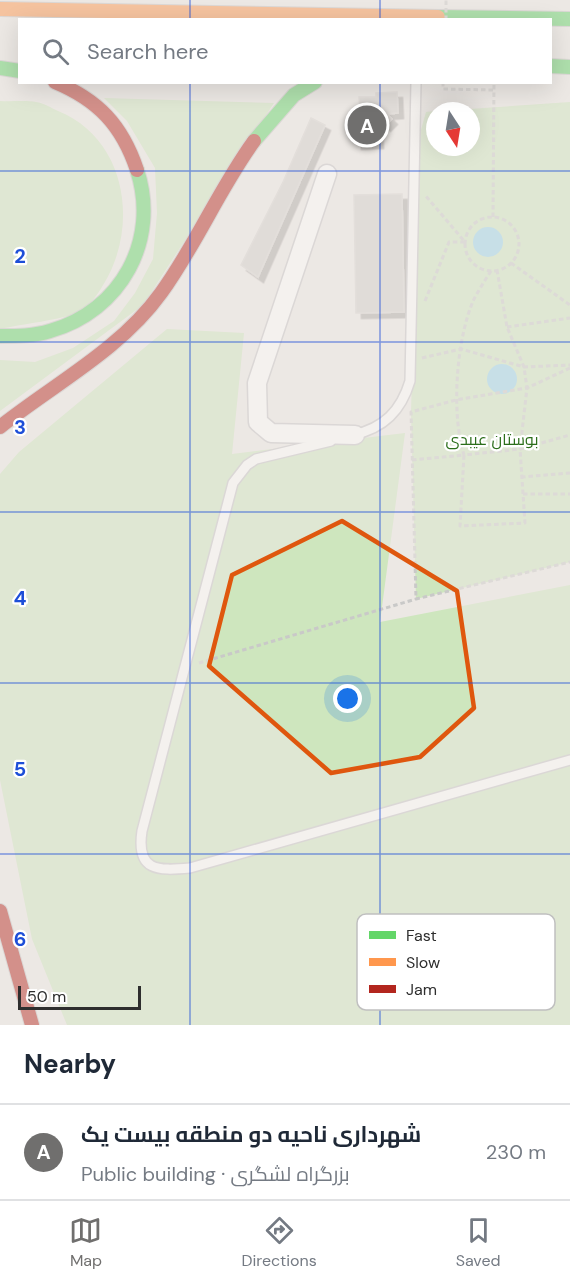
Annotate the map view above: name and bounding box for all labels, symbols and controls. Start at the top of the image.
search box [18,18,552,84]
icon: search [39,35,72,68]
text: Search here [87,37,208,66]
pin: A [348,102,386,148]
north arrow [426,102,480,156]
text: 2 [14,243,26,269]
text: 3 [14,414,26,440]
park label: بوستان عیبدی [446,429,538,450]
text: 4 [14,585,27,611]
your location [333,684,362,713]
text: 5 [14,756,26,782]
legend [357,914,555,1010]
text: Fast [406,925,437,946]
text: 6 [14,926,26,952]
text: Slow [406,952,440,973]
text: Jam [406,979,437,1000]
scale bar [18,983,141,1010]
text: 50 m [27,986,66,1007]
text: Nearby [24,1047,116,1081]
text: شهرداری ناحیه دو منطقه بیست یک [81,1120,421,1149]
text: A [36,1139,51,1165]
text: 230 m [486,1139,546,1165]
text: Public building · بزرگراه لشگری [81,1161,350,1187]
tab: Map [69,1214,102,1271]
tab: Directions [241,1214,317,1271]
tab: Saved [456,1214,501,1271]

